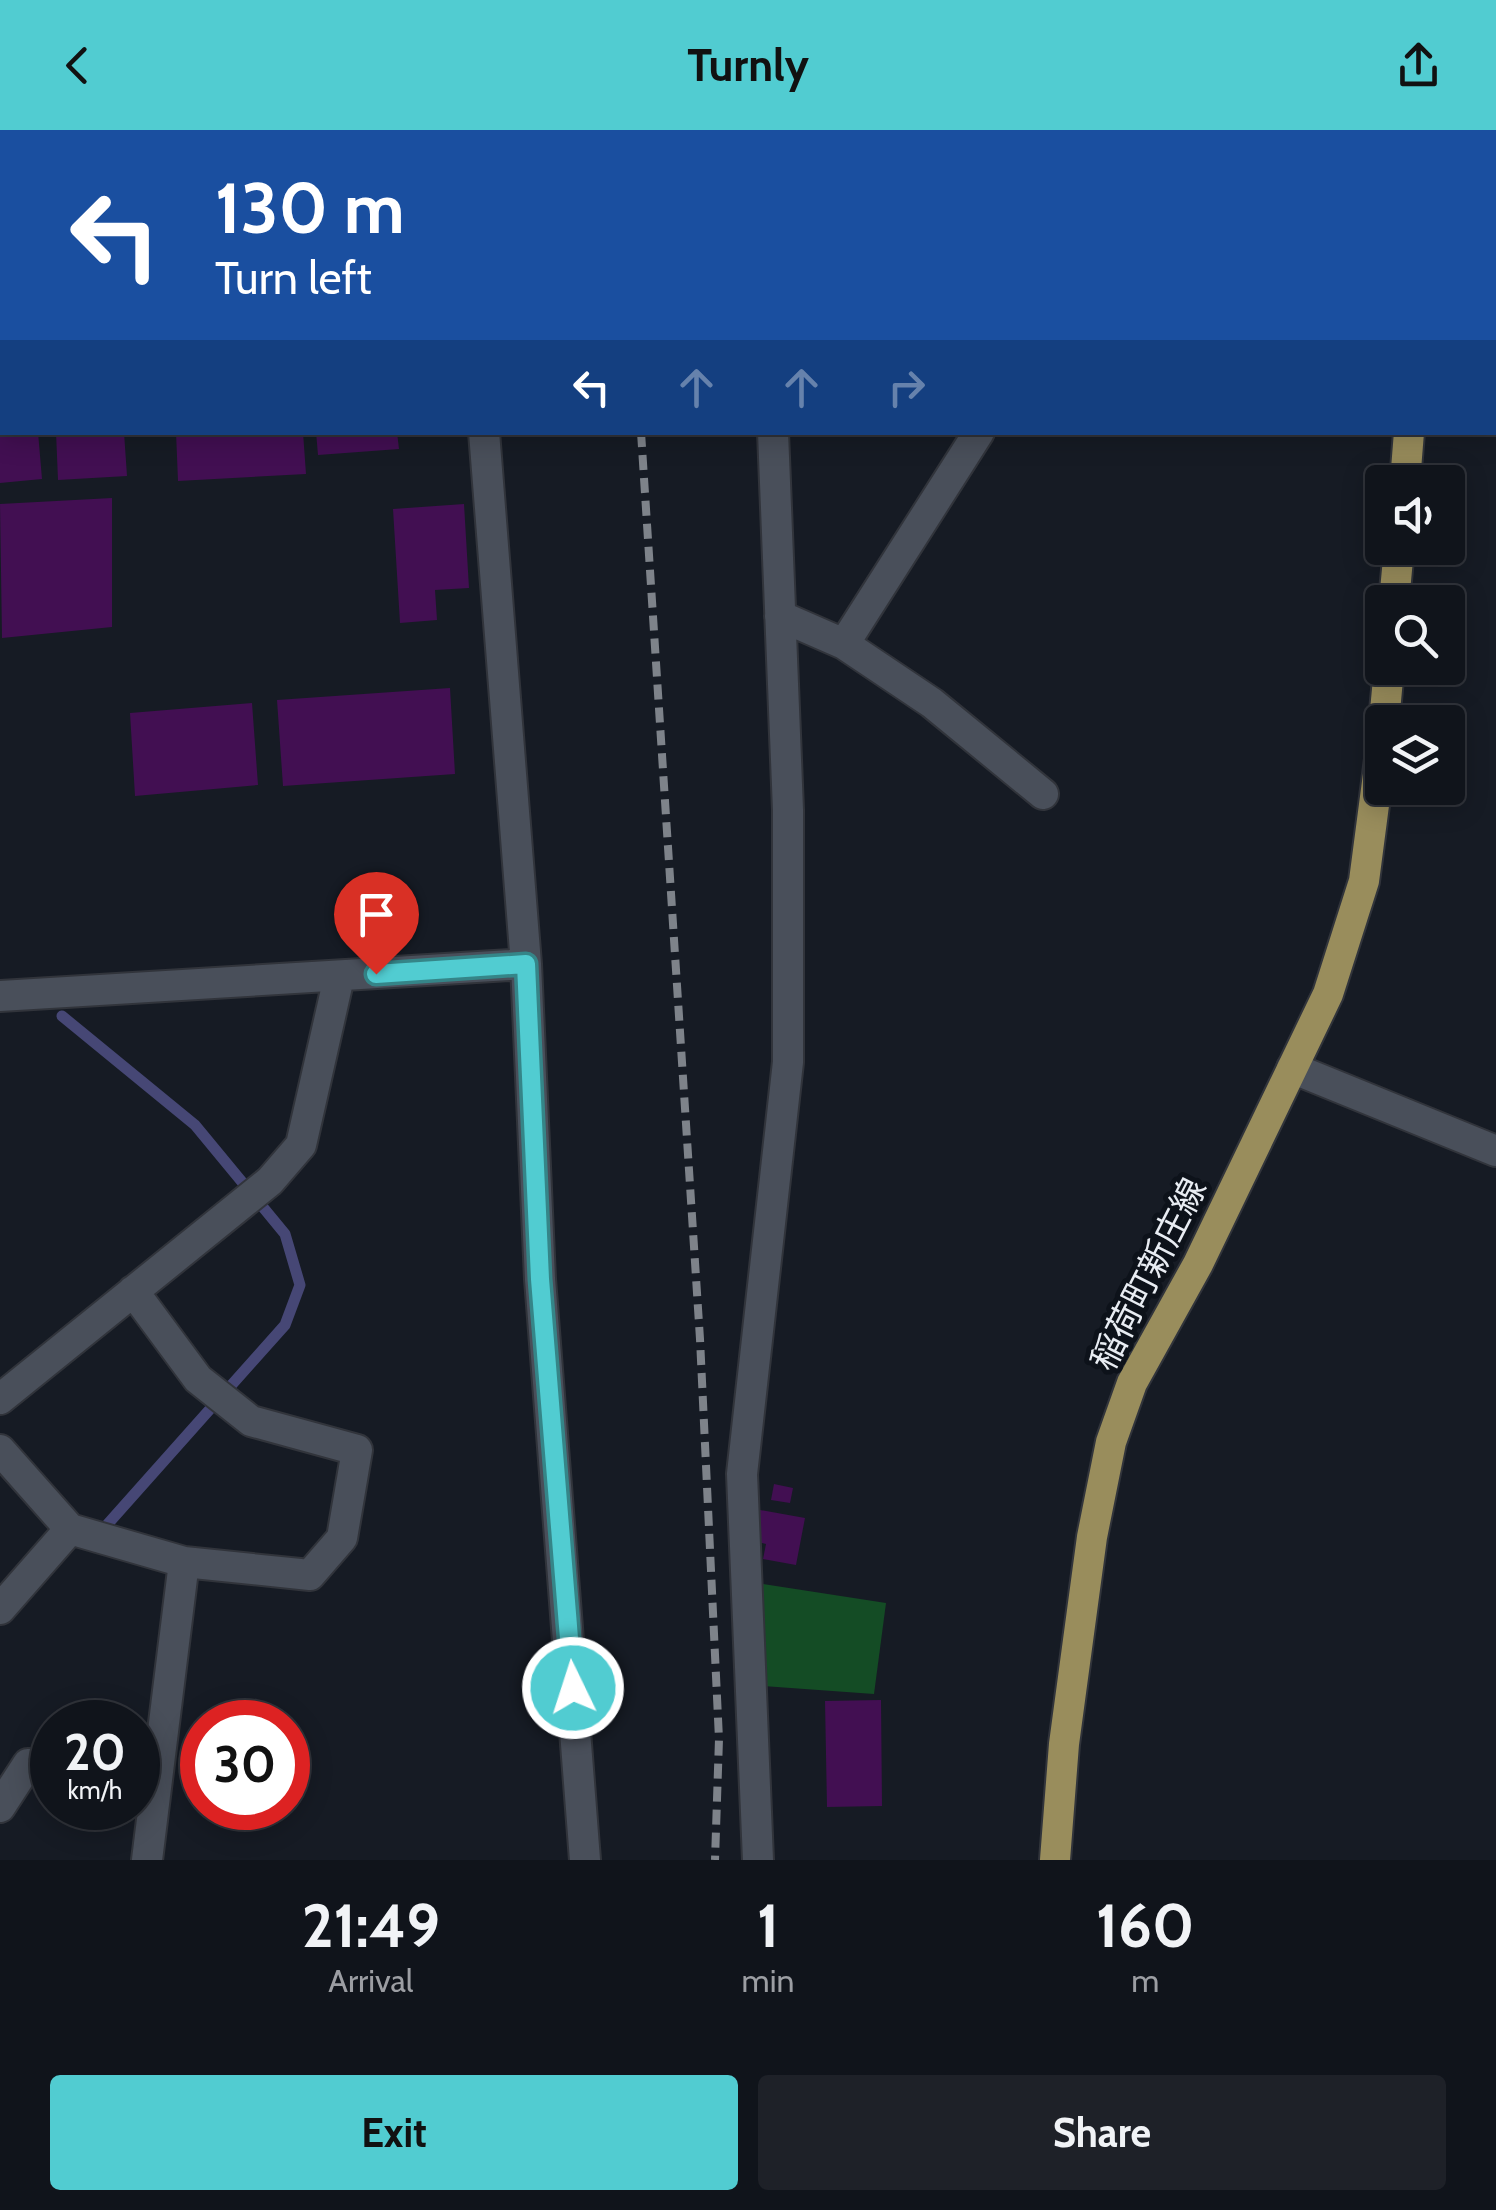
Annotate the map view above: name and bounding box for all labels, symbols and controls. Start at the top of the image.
icon: back [50,38,105,93]
text: Turnly [687,38,809,92]
icon: share [1391,38,1446,93]
text: 130 m [215,165,405,251]
icon: left [50,170,180,300]
text: Turn left [215,251,372,305]
icon: left [564,360,619,415]
icon: ahead [669,360,724,415]
icon: ahead [774,360,829,415]
icon: right [879,360,934,415]
map controls [1365,465,1465,805]
button: sound [1365,465,1465,565]
button: search [1365,585,1465,685]
button: layers [1365,705,1465,805]
pin [334,872,419,975]
icon: arrive [349,887,404,942]
street label: 稲荷町新庄線 [1081,1171,1215,1377]
position arrow [521,1636,625,1740]
speed limit sign: 30 [180,1700,310,1830]
text: 20 [64,1722,126,1783]
text: km/h [68,1775,122,1805]
text: 21:49 [302,1889,440,1962]
text: 1 [757,1889,779,1962]
text: 160 [1096,1889,1194,1962]
text: Arrival [328,1961,413,2000]
text: min [742,1961,794,2000]
text: m [1131,1961,1159,2000]
button: Exit [50,2075,738,2190]
button: Share [758,2075,1446,2190]

